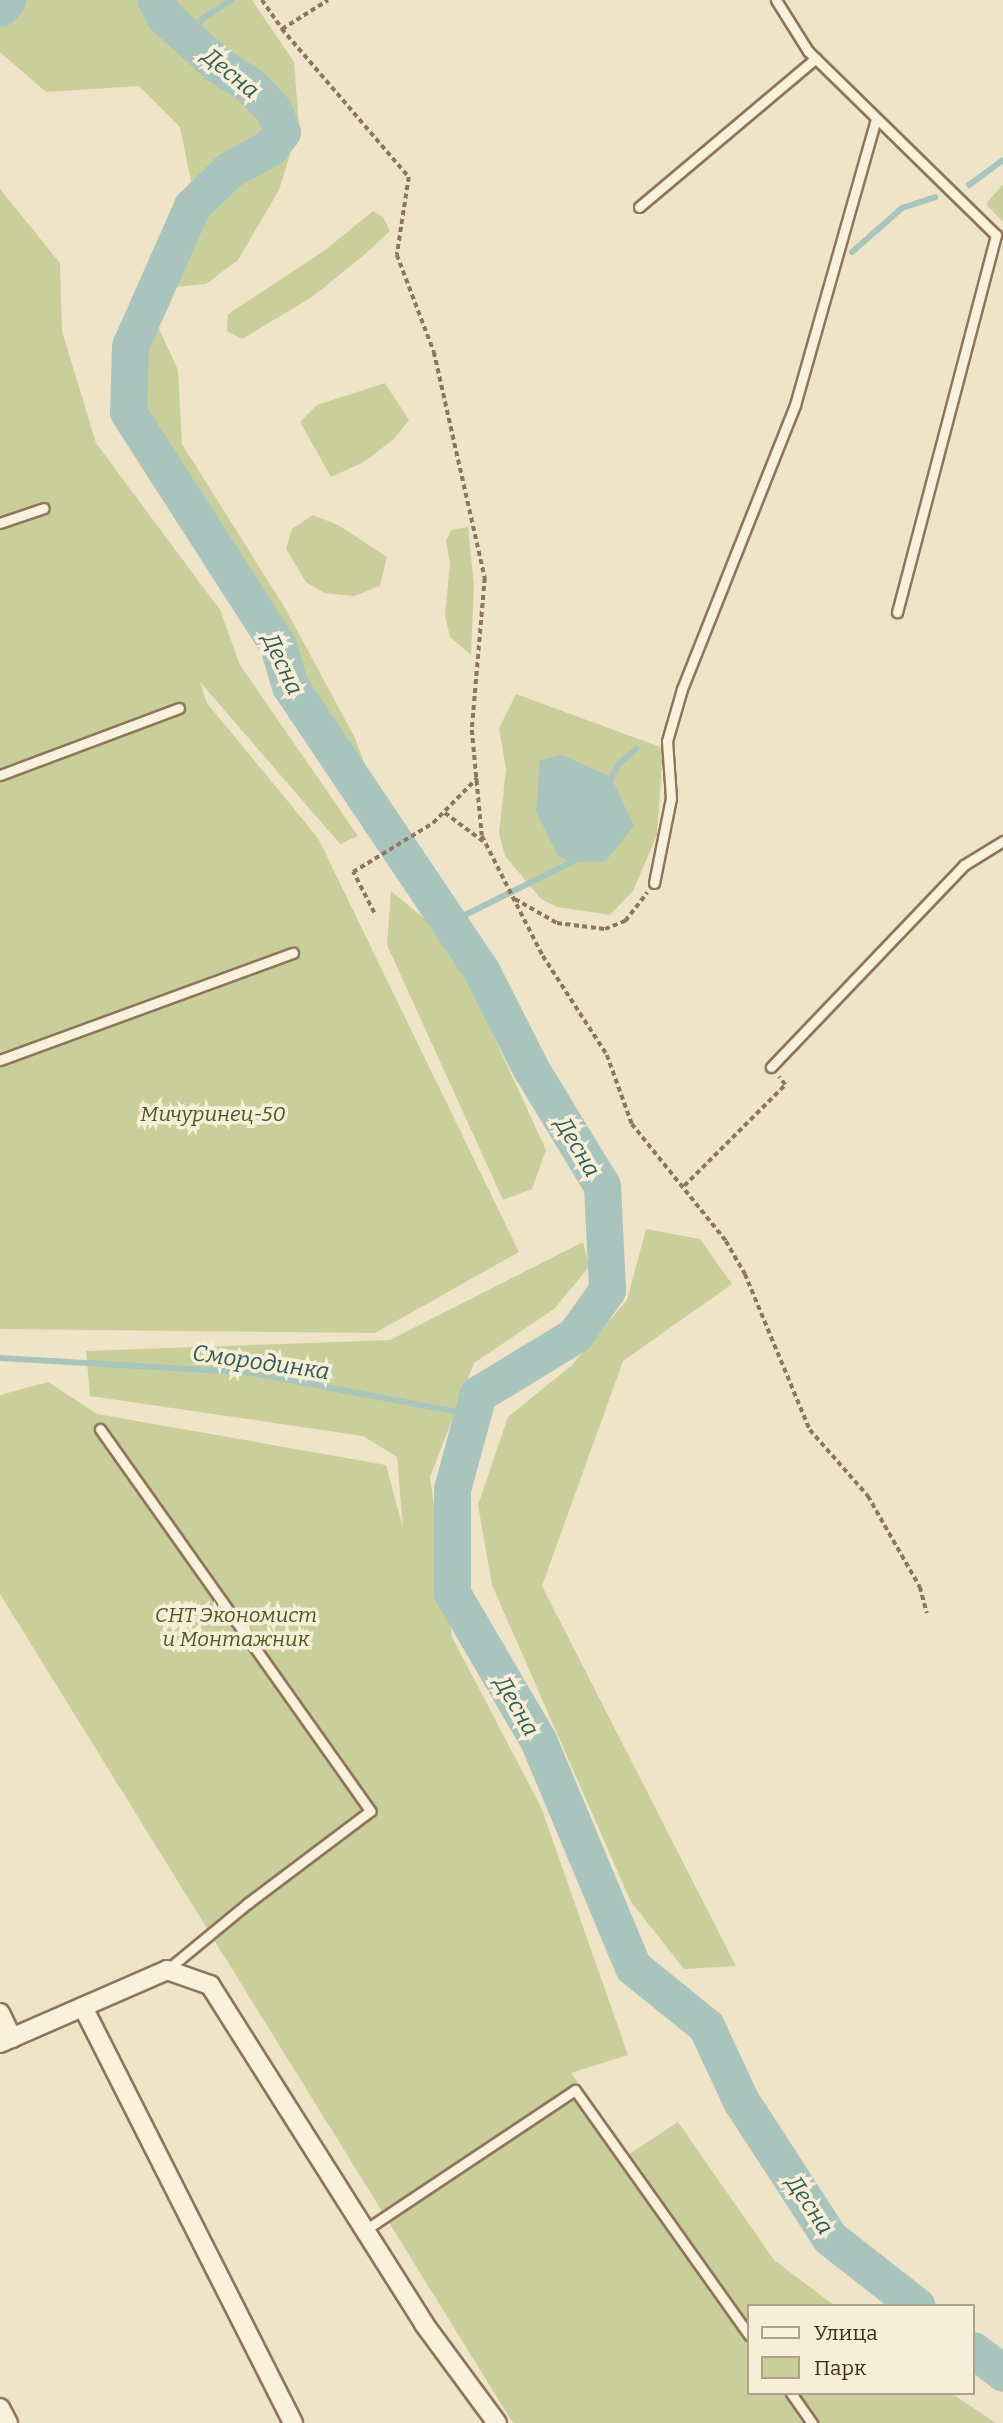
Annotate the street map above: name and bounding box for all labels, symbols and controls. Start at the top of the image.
water label: Десна [197,42,265,104]
water label: Десна [257,629,309,699]
park label: Мичуринец-50 [140,1101,286,1127]
water label: Десна [550,1112,606,1182]
water label: Смородинка [191,1339,331,1385]
park label: СНТ Экономист и Монтажник [155,1602,317,1652]
water label: Десна [489,1671,545,1741]
water label: Десна [780,2170,840,2240]
legend [748,2304,975,2395]
text: Улица [814,2320,878,2346]
text: Парк [814,2355,866,2381]

